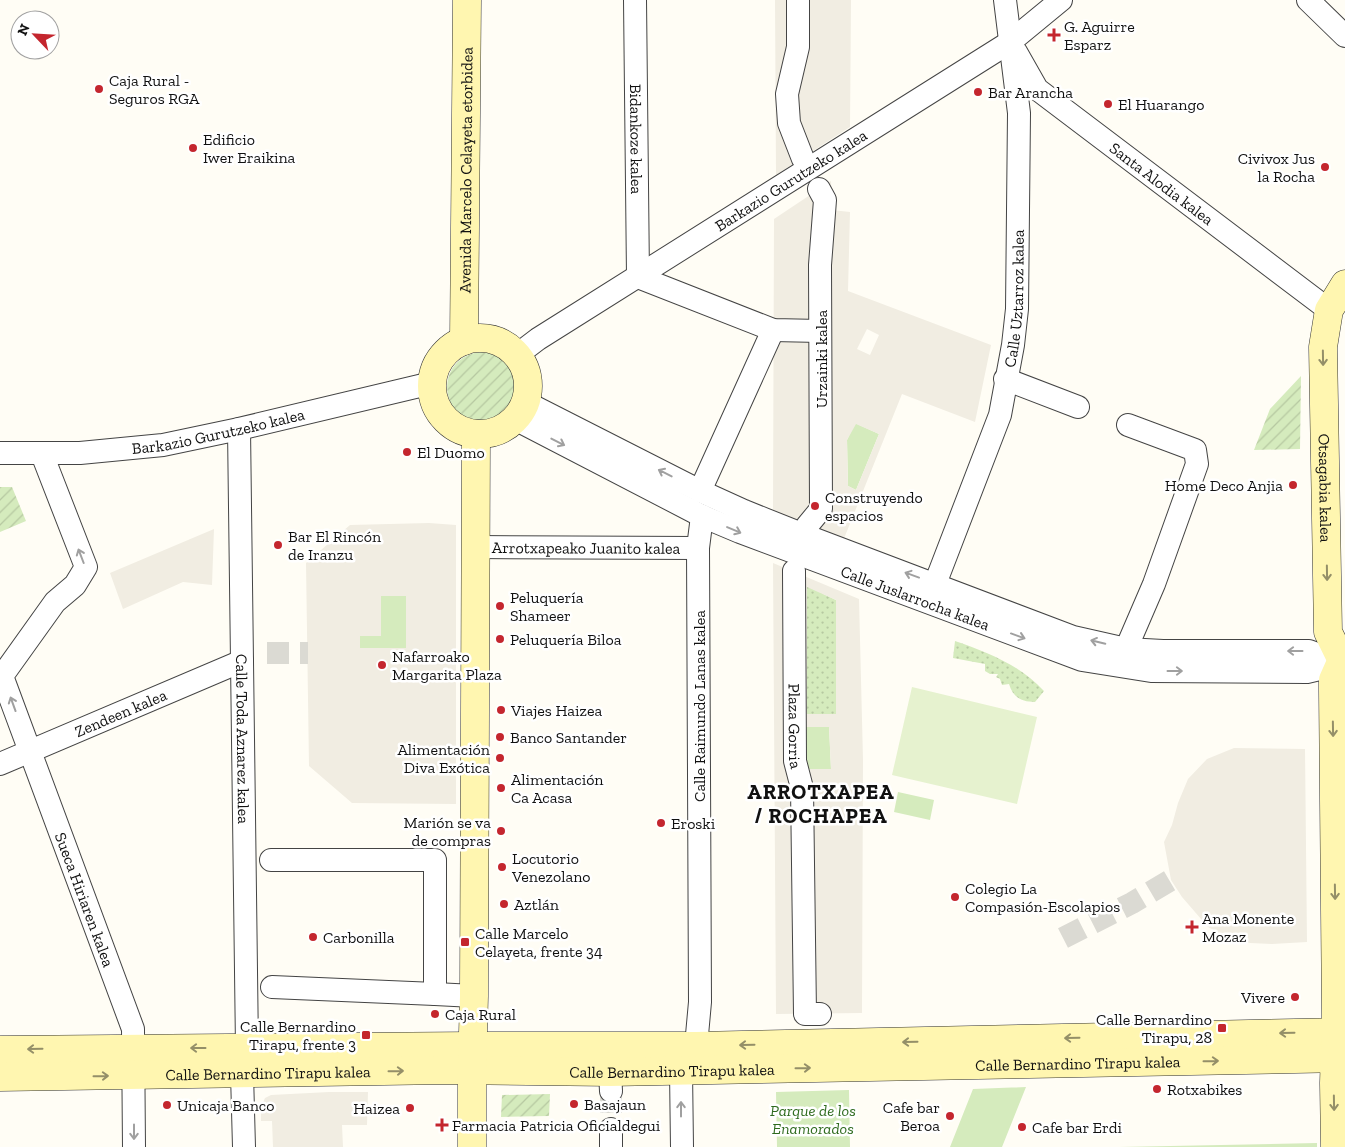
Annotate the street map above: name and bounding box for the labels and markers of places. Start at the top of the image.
place label: G. Aguirre Esparz [1064,17,1135,54]
marker: G. Aguirre Esparz [1048,29,1060,41]
place label: Caja Rural - Seguros RGA [109,71,200,108]
marker: Caja Rural - Seguros RGA [93,83,105,95]
place label: Bar Arancha [988,83,1073,102]
marker: Bar Arancha [972,86,984,98]
place label: El Huarango [1118,95,1204,114]
marker: El Huarango [1102,98,1114,110]
place label: Edificio Iwer Eraikina [203,130,296,167]
marker: Edificio Iwer Eraikina [187,142,199,154]
place label: Civivox Jus la Rocha [1238,149,1315,186]
marker: Civivox Jus la Rocha [1319,161,1331,173]
place label: El Duomo [417,443,485,462]
marker: El Duomo [401,446,413,458]
place label: Home Deco Anjia [1165,476,1283,495]
marker: Home Deco Anjia [1287,479,1299,491]
place label: Construyendo espacios [825,488,923,525]
marker: Construyendo espacios [809,500,821,512]
place label: Bar El Rincón de Iranzu [288,527,382,564]
marker: Bar El Rincón de Iranzu [272,539,284,551]
place label: Peluquería Shameer [510,588,584,625]
marker: Peluquería Shameer [494,600,506,612]
place label: Peluquería Biloa [510,630,622,649]
marker: Peluquería Biloa [494,633,506,645]
place label: Nafarroako Margarita Plaza [392,647,502,684]
marker: Nafarroako Margarita Plaza [376,659,388,671]
place label: Viajes Haizea [510,701,603,720]
marker: Viajes Haizea [495,704,507,716]
place label: Banco Santander [510,728,627,747]
marker: Banco Santander [494,731,506,743]
place label: Alimentación Diva Exótica [397,740,491,777]
marker: Alimentación Diva Exótica [494,752,506,764]
place label: Alimentación Ca Acasa [511,770,604,807]
marker: Alimentación Ca Acasa [495,782,507,794]
place label: Marión se va de compras [403,813,491,850]
place label: Eroski [671,814,716,833]
marker: Eroski [655,817,667,829]
marker: Marión se va de compras [495,825,507,837]
place label: Locutorio Venezolano [511,849,591,886]
marker: Locutorio Venezolano [496,861,508,873]
place label: Colegio La Compasión-Escolapios [965,879,1120,916]
marker: Colegio La Compasión-Escolapios [949,891,961,903]
place label: Aztlán [514,895,560,914]
marker: Aztlán [498,898,510,910]
place label: Ana Monente Mozaz [1202,909,1294,946]
marker: Ana Monente Mozaz [1186,921,1198,933]
place label: Calle Marcelo Celayeta, frente 34 [475,924,603,961]
place label: Carbonilla [323,928,395,947]
marker: Carbonilla [307,931,319,943]
marker: Calle Marcelo Celayeta, frente 34 [459,936,471,948]
place label: Vivere [1240,988,1285,1007]
marker: Vivere [1289,991,1301,1003]
place label: Caja Rural [445,1005,516,1024]
marker: Caja Rural [429,1008,441,1020]
place label: Calle Bernardino Tirapu, 28 [1096,1010,1212,1047]
place label: Calle Bernardino Tirapu, frente 3 [240,1017,356,1054]
marker: Calle Bernardino Tirapu, 28 [1216,1022,1228,1034]
marker: Calle Bernardino Tirapu, frente 3 [360,1029,372,1041]
place label: Rotxabikes [1167,1080,1242,1099]
marker: Rotxabikes [1151,1083,1163,1095]
place label: Basajaun [584,1095,647,1114]
place label: Unicaja Banco [177,1096,274,1115]
marker: Basajaun [568,1098,580,1110]
place label: Cafe bar Beroa [883,1098,940,1135]
marker: Unicaja Banco [161,1099,173,1111]
place label: Haizea [353,1099,400,1118]
marker: Haizea [404,1102,416,1114]
marker: Cafe bar Beroa [944,1110,956,1122]
place label: Farmacia Patricia Oficialdegui [452,1116,661,1135]
place label: Cafe bar Erdi [1032,1118,1122,1137]
marker: Farmacia Patricia Oficialdegui [436,1119,448,1131]
marker: Cafe bar Erdi [1016,1121,1028,1133]

